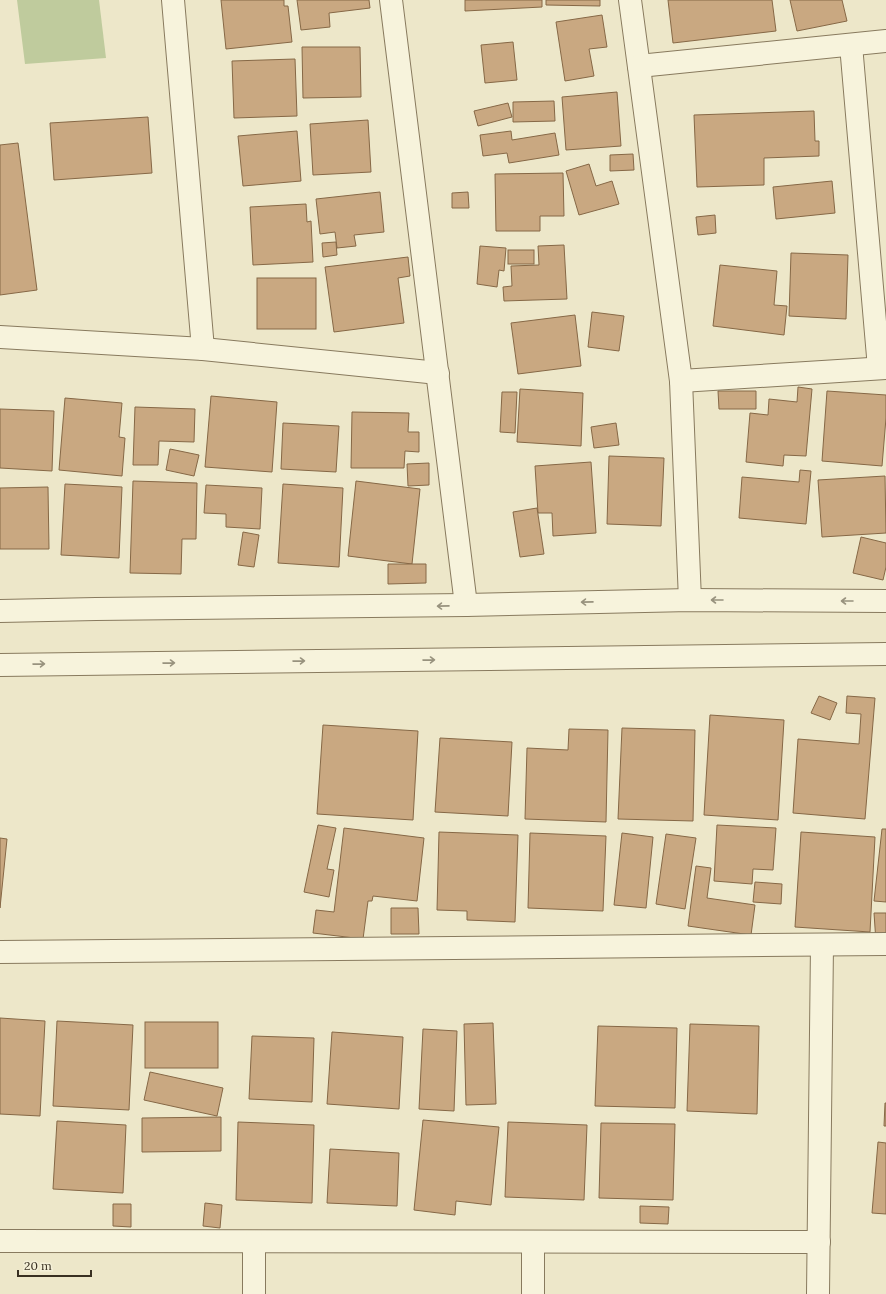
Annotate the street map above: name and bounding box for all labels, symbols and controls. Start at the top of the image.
one-way arrow [711,596,724,604]
one-way arrow [841,597,854,605]
one-way arrow [581,598,594,606]
one-way arrow [437,602,450,610]
one-way arrow [422,656,435,664]
one-way arrow [292,657,305,665]
one-way arrow [162,659,175,667]
one-way arrow [32,661,45,668]
scale bar [18,1252,91,1278]
text: 20 m [24,1258,52,1273]

